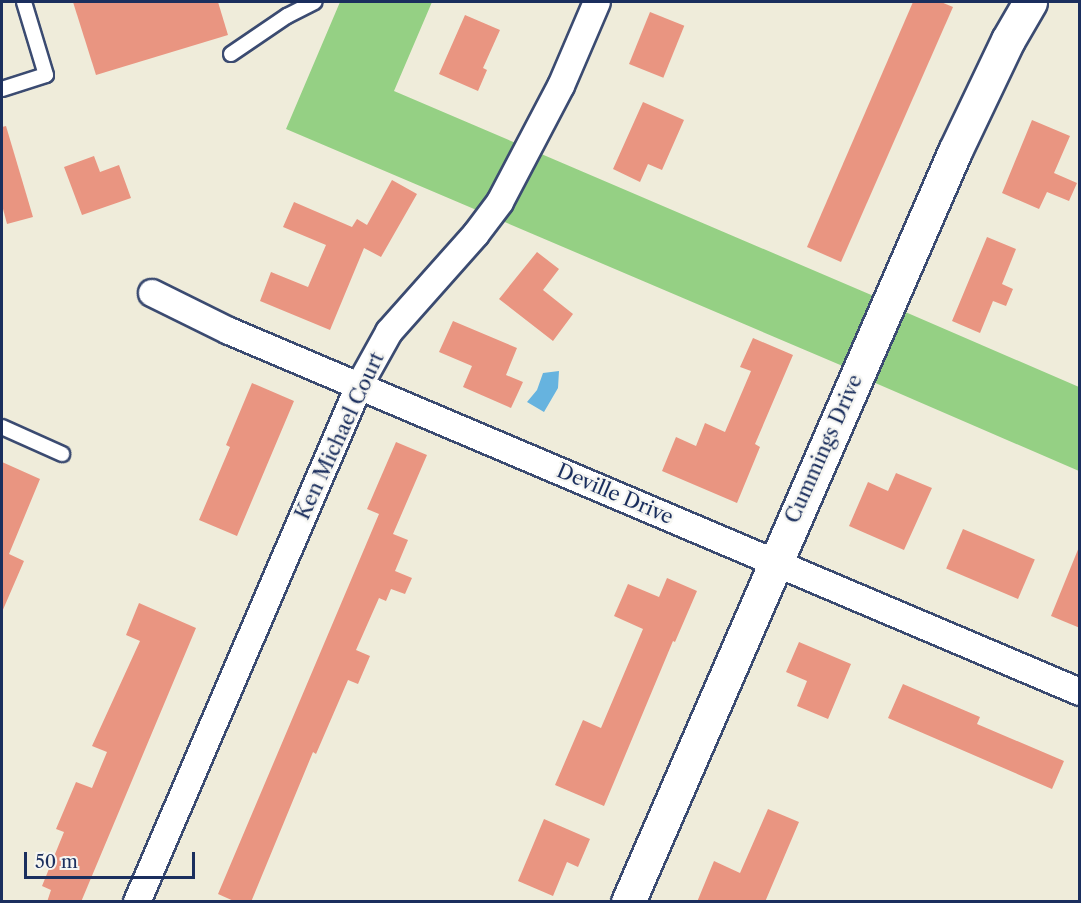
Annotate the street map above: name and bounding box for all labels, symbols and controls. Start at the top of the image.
street label: Ken Michael Court [291,348,389,524]
street label: Cummings Drive [780,371,868,527]
street label: Deville Drive [553,459,677,529]
scale bar [27,840,198,878]
text: 50 m [35,851,78,873]

